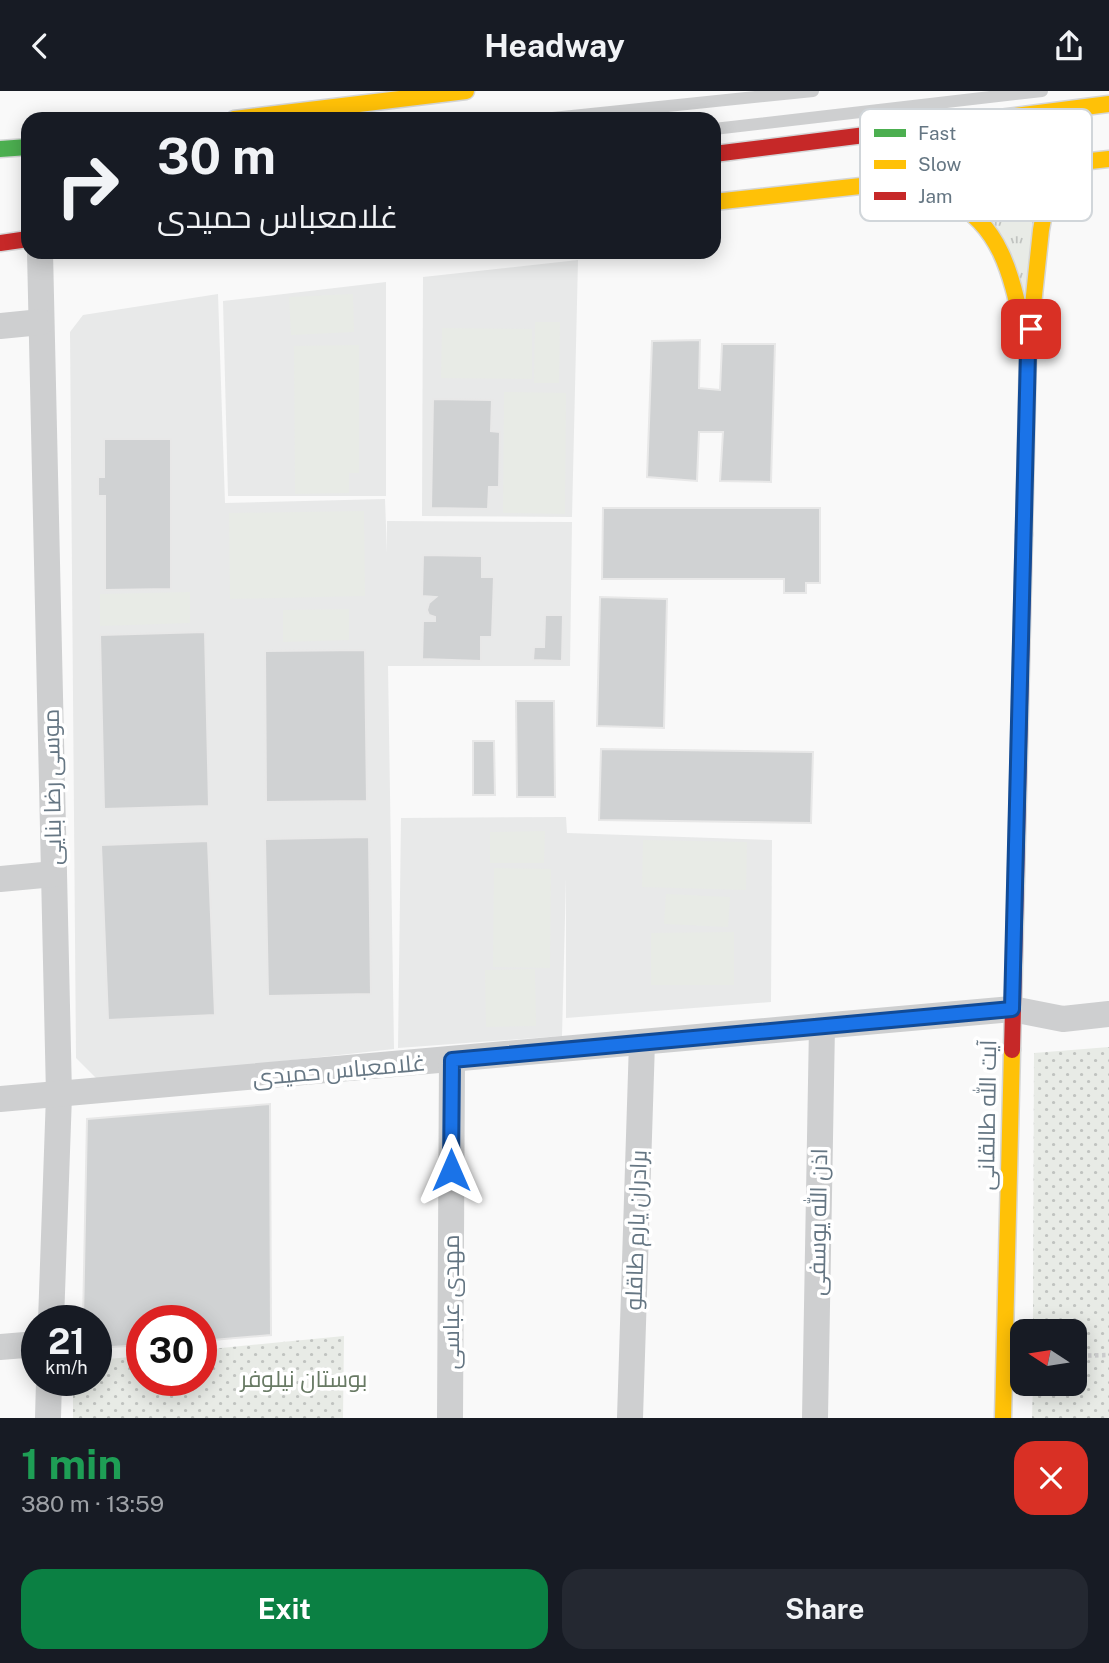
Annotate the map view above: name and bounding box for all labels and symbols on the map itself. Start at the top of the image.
legend [860,109,1092,221]
text: Fast [918,122,956,144]
text: Slow [918,153,962,175]
text: Jam [918,185,952,207]
pin [1001,299,1061,359]
street label: موسی رضا بنایی [37,709,67,865]
street label: آیت الله طالقانی [971,1039,1002,1191]
street label: غلامعباس حمیدی [251,1048,427,1092]
position arrow [414,1133,488,1207]
street label: اذن الله یوسفی [802,1148,833,1296]
street label: برادران یارم طاقلو [619,1149,655,1311]
street label: مهدی عباسی [437,1235,465,1369]
speed limit sign: 30 [126,1305,217,1396]
north arrow [1010,1319,1087,1397]
park label: بوستان نیلوفر [238,1365,368,1393]

